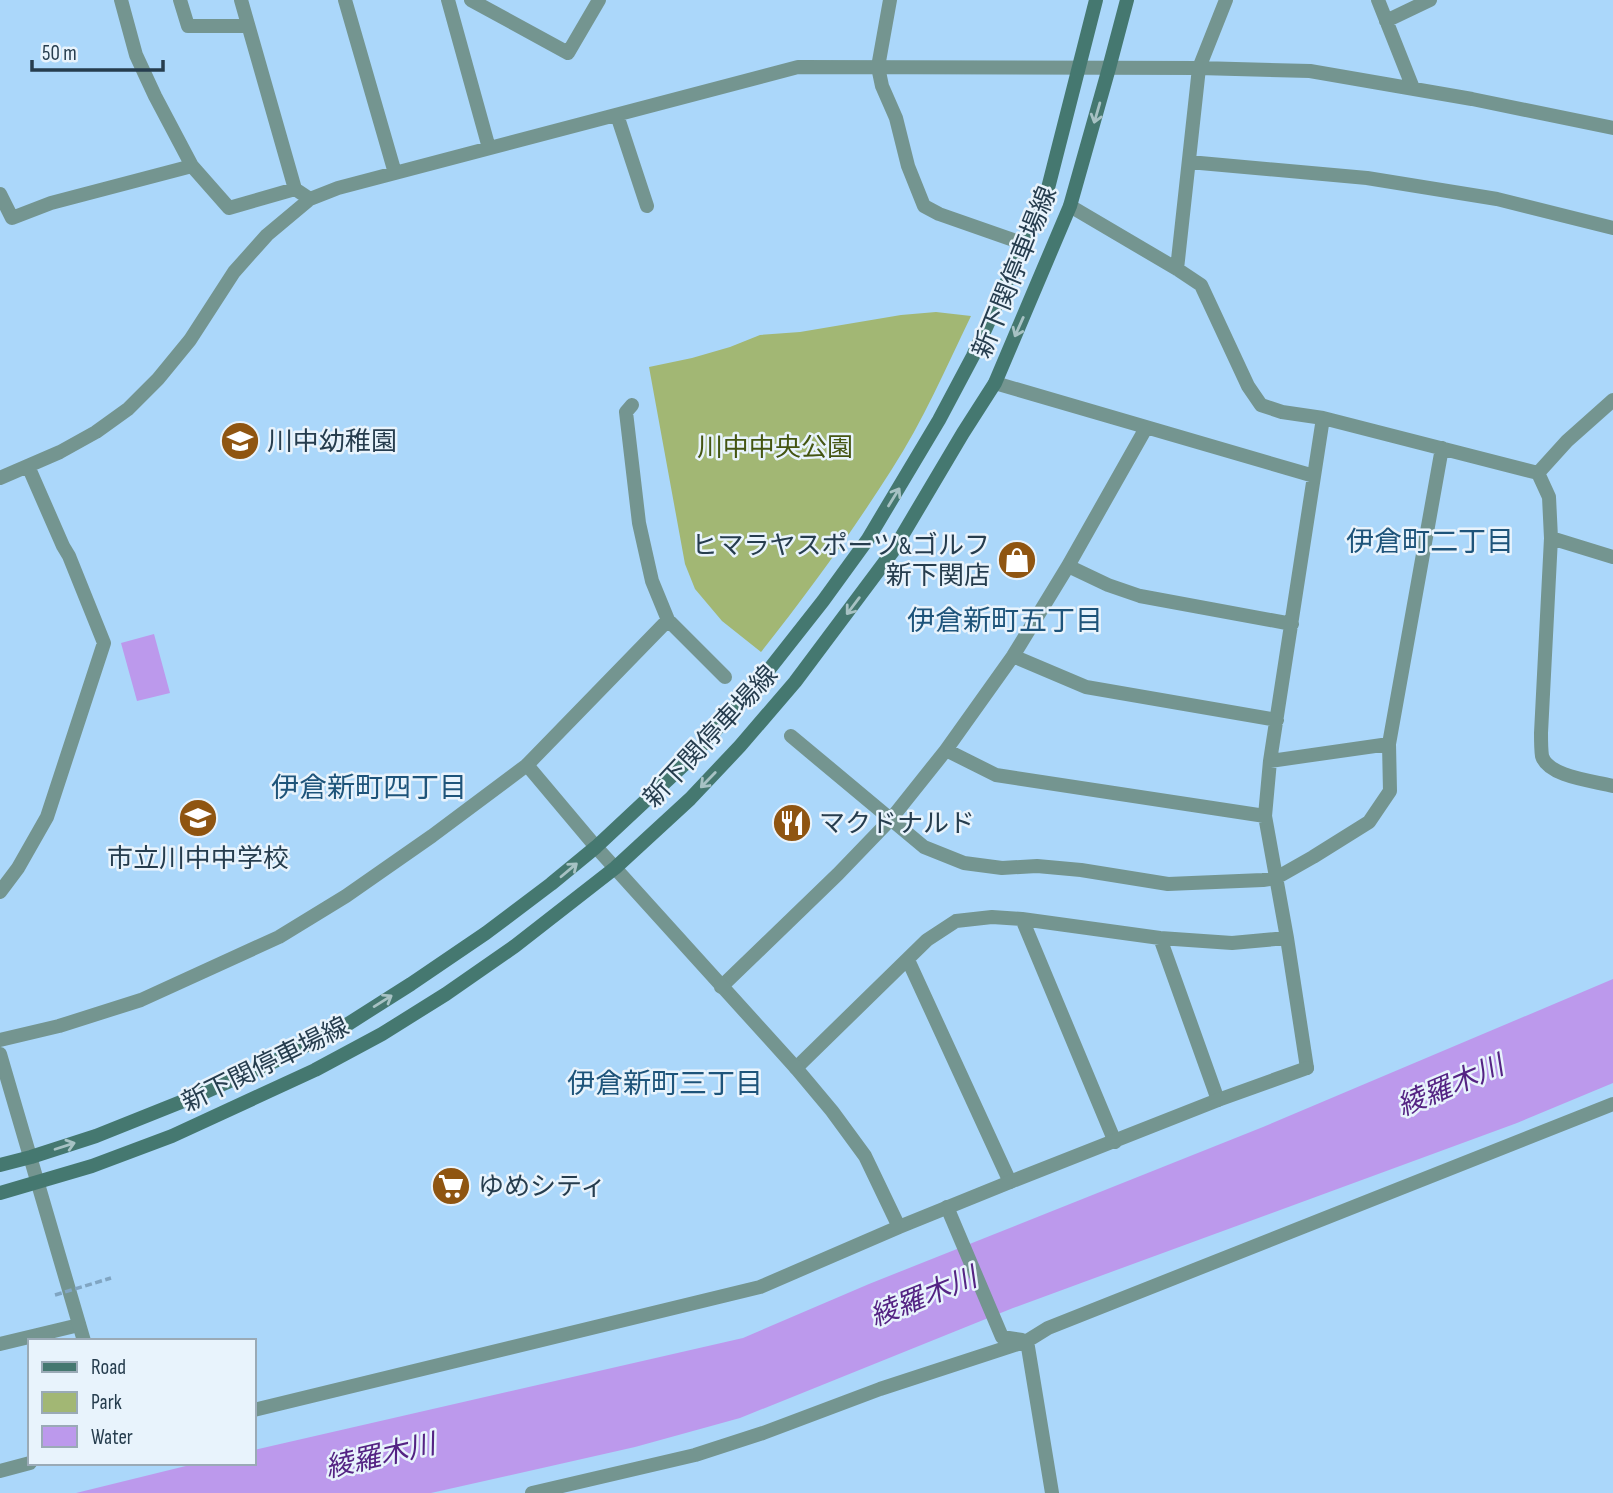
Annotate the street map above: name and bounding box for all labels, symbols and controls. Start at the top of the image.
scale bar [32,28,163,72]
text: 50 m [42,41,77,66]
one-way arrow [1089,102,1102,124]
street label: 新下関停車場線 [967,182,1064,363]
one-way arrow [1012,316,1025,337]
school or university icon: 川中幼稚園 [219,420,261,462]
place label: 川中幼稚園 [267,427,397,458]
park label: 川中中央公園 [697,433,853,464]
one-way arrow [887,487,901,507]
district label: 伊倉町二丁目 [1346,526,1514,559]
place label: ヒマラヤスポーツ&ゴルフ 新下関店 [691,531,990,592]
shop icon: ヒマラヤスポーツ&ゴルフ 新下関店 [996,539,1038,581]
one-way arrow [846,596,860,615]
district label: 伊倉新町五丁目 [907,605,1103,638]
street label: 新下関停車場線 [638,660,785,814]
one-way arrow [699,771,716,788]
district label: 伊倉新町四丁目 [271,772,467,805]
school or university icon: 市立川中中学校 [177,797,219,839]
restaurant icon: マクドナルド [771,802,813,844]
place label: マクドナルド [819,809,975,840]
place label: 市立川中中学校 [107,844,289,875]
one-way arrow [559,862,577,878]
one-way arrow [373,994,393,1008]
street label: 新下関停車場線 [177,1012,354,1119]
water label: 綾羅木川 [1393,1048,1511,1123]
district label: 伊倉新町三丁目 [567,1068,763,1101]
one-way arrow [54,1139,76,1151]
supermarket icon: ゆめシティ [430,1165,472,1207]
place label: ゆめシティ [478,1172,606,1203]
water label: 綾羅木川 [865,1260,984,1334]
legend [28,1339,256,1465]
text: Road [91,1355,126,1380]
text: Park [91,1390,122,1415]
text: Water [91,1425,133,1450]
water label: 綾羅木川 [322,1427,442,1485]

